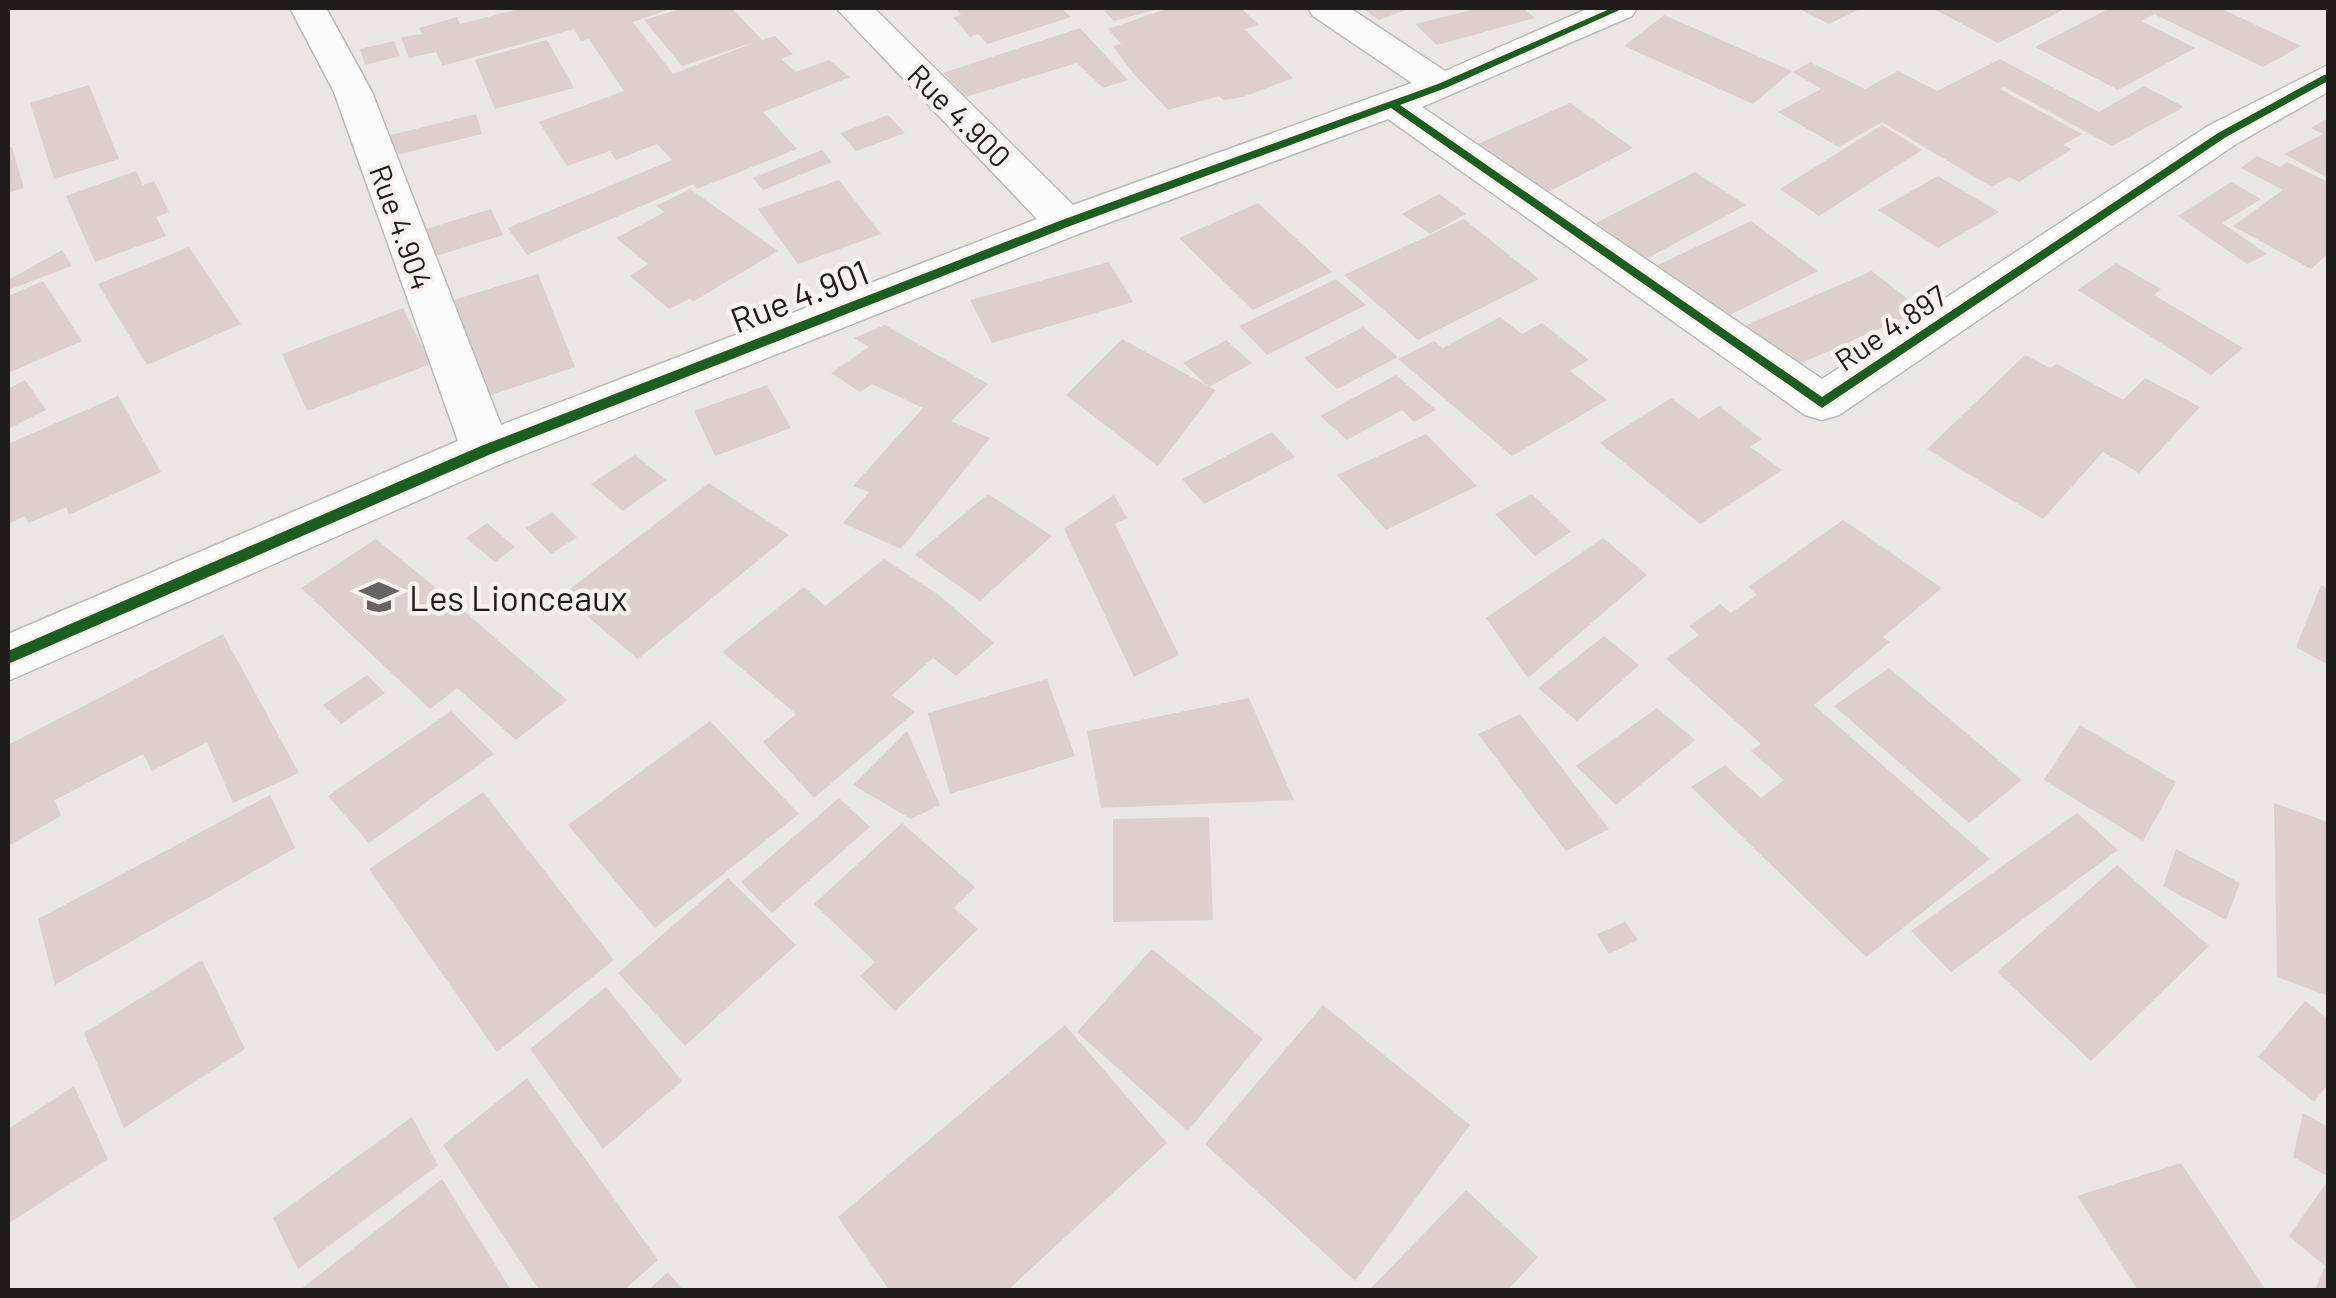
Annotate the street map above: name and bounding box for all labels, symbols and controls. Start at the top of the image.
street label: Rue 4.900 [901,56,1019,174]
street label: Rue 4.904 [363,160,441,294]
street label: Rue 4.901 [724,250,874,340]
street label: Rue 4.897 [1827,277,1953,377]
school or university icon: Les Lionceaux [358,576,400,618]
place label: Les Lionceaux [409,576,627,618]

